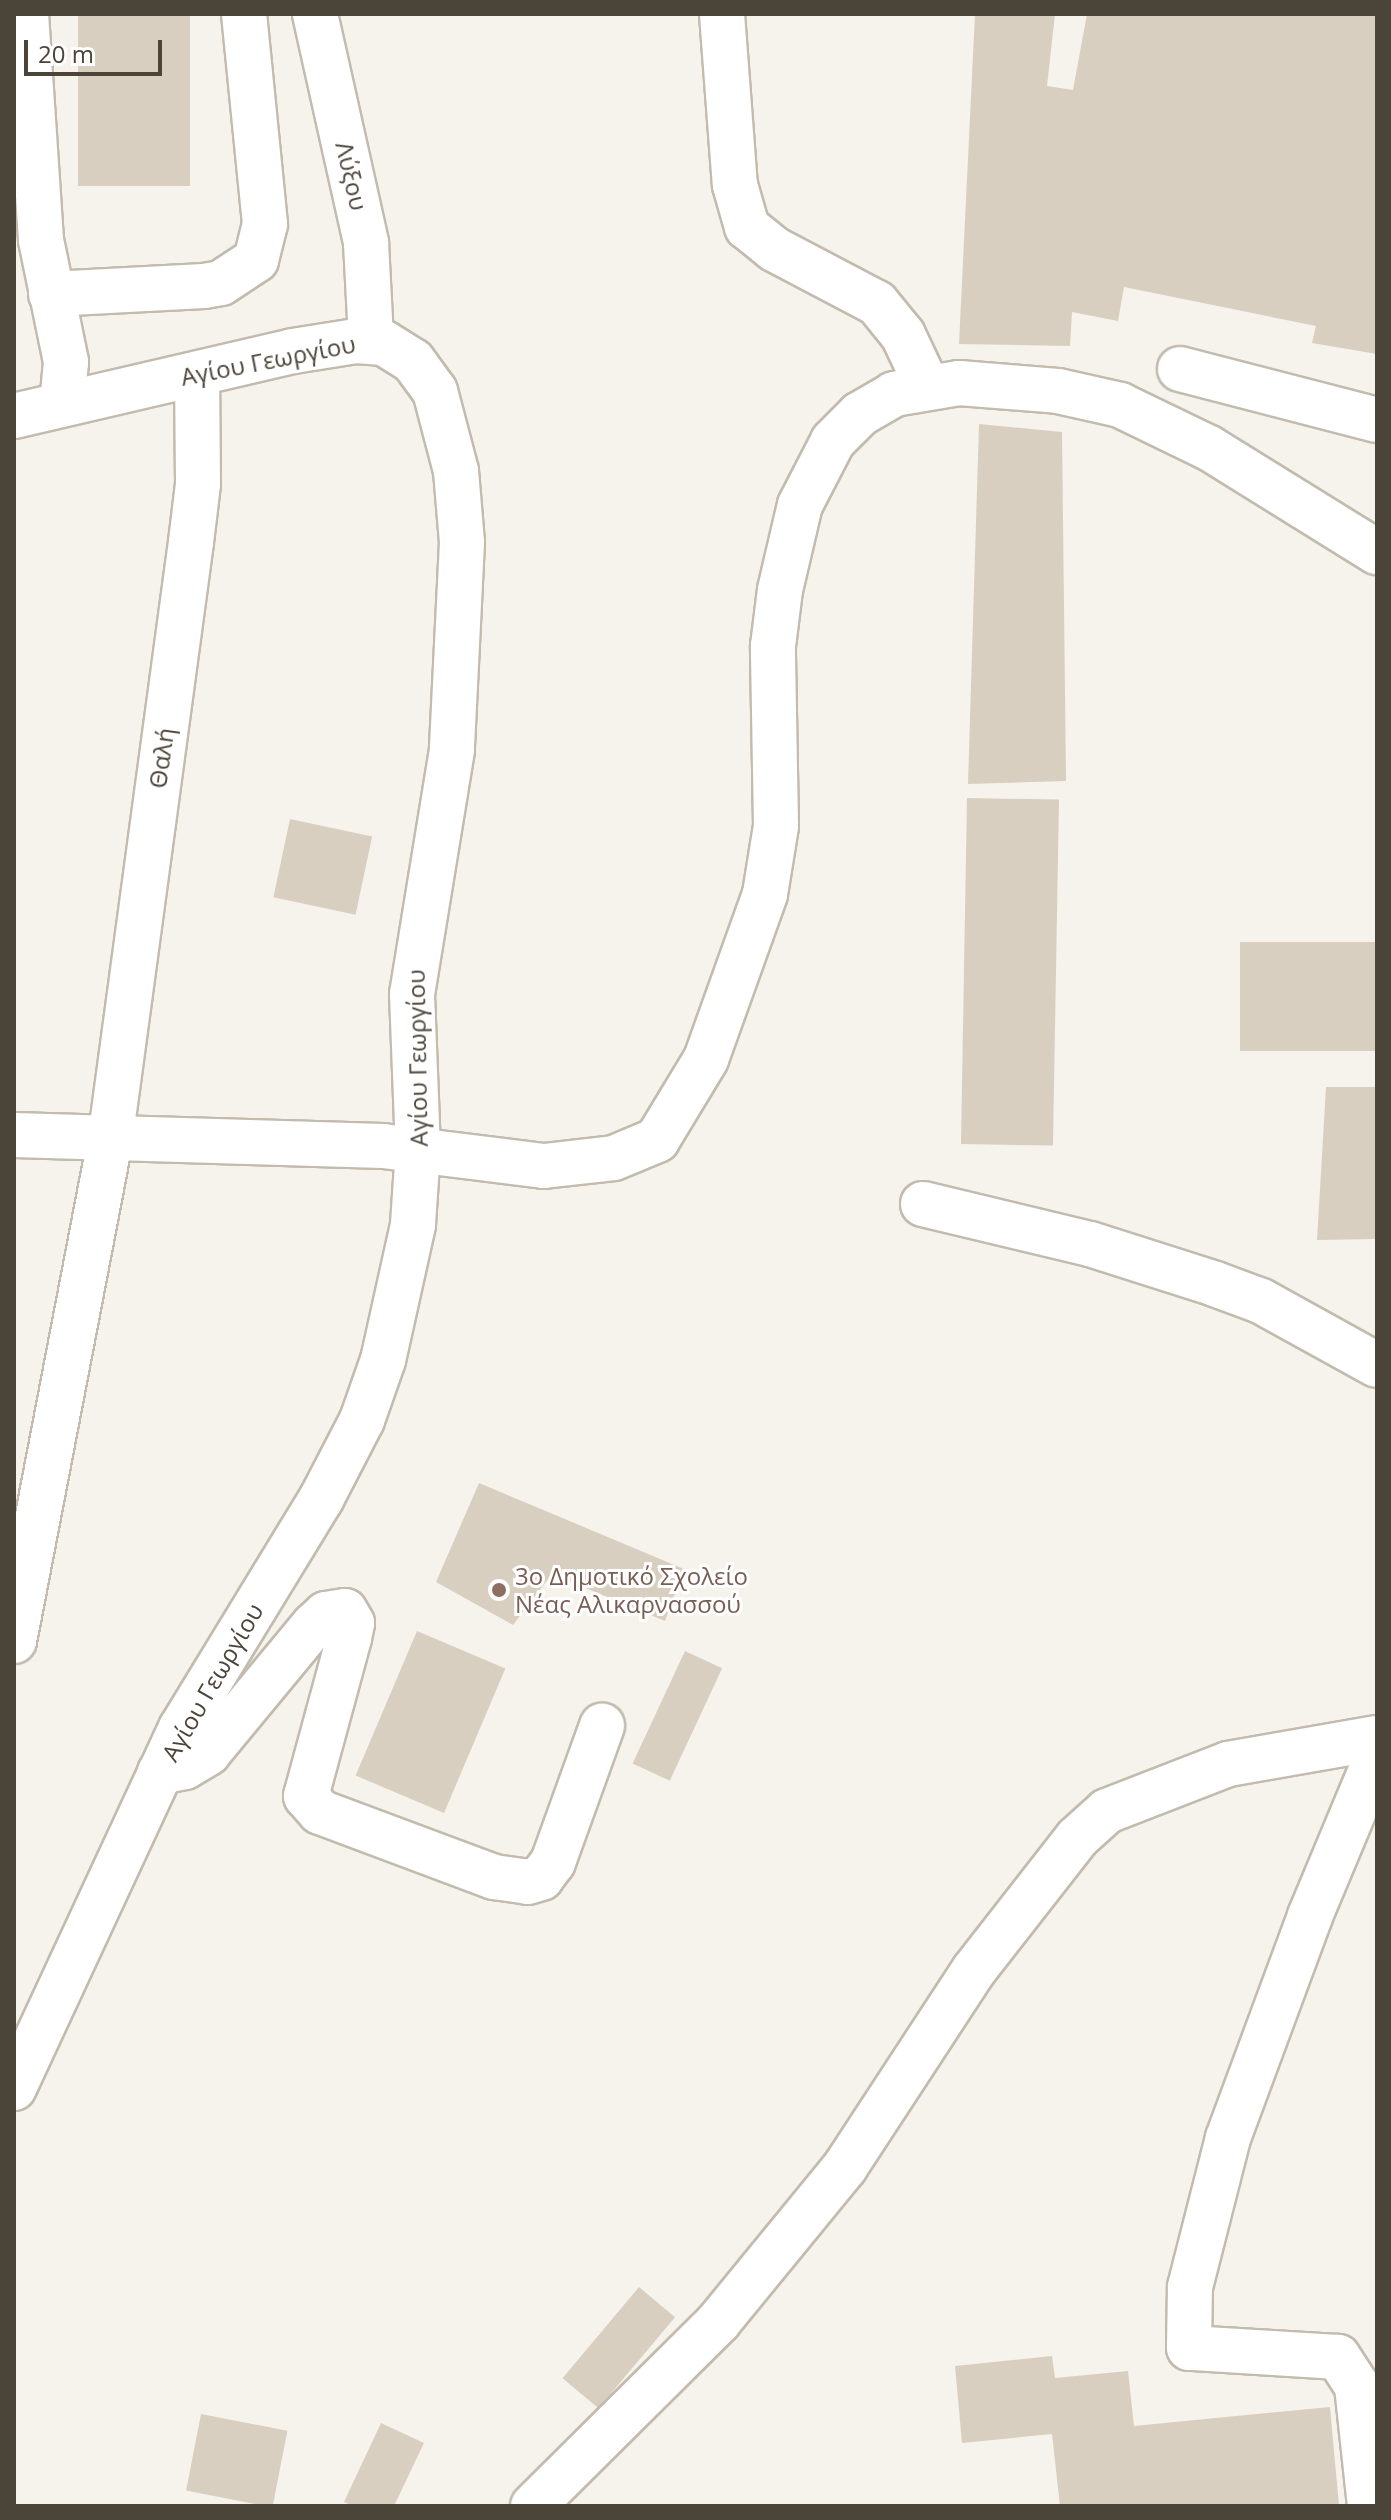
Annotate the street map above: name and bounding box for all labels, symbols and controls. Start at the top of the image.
scale bar [28,24,166,74]
text: 20 m [38,37,94,70]
street label: Λύξου [330,139,374,213]
street label: Αγίου Γεωργίου [178,329,358,391]
street label: Θαλή [143,726,179,790]
street label: Αγίου Γεωργίου [401,969,433,1147]
place label: 3ο Δημοτικό Σχολείο Νέας Αλικαρνασσού [515,1562,748,1618]
marker: 3ο Δημοτικό Σχολείο Νέας Αλικαρνασσού [490,1581,508,1599]
street label: Αγίου Γεωργίου [155,1598,269,1766]

